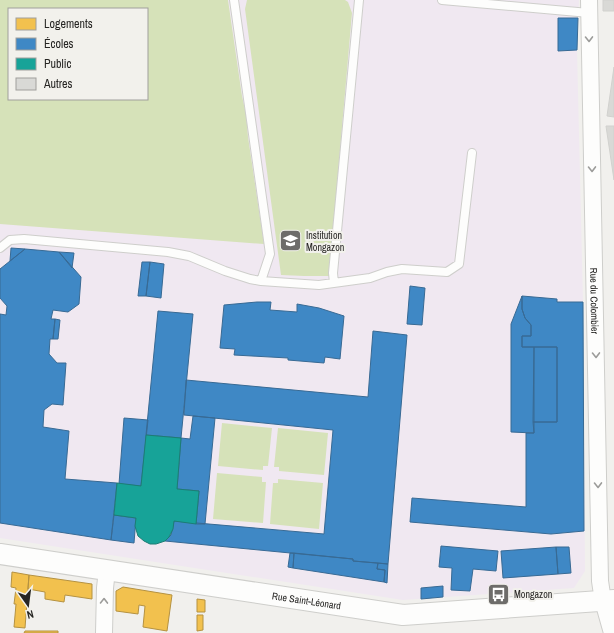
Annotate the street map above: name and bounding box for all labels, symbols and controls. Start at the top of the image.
legend [8,8,148,100]
text: Logements [44,16,93,32]
text: Écoles [44,36,74,52]
one-way arrow [585,36,594,42]
text: Public [44,56,71,72]
text: Autres [43,76,73,92]
one-way arrow [588,166,596,172]
school or university icon: Institution Mongazon [278,228,304,254]
place label: Institution Mongazon [306,229,344,254]
street label: Rue du Colombier [588,268,602,335]
one-way arrow [591,352,600,358]
one-way arrow [594,482,602,488]
bus stop icon: Mongazon [485,581,511,607]
north arrow [8,585,48,625]
place label: Mongazon [514,588,552,601]
street label: Rue Saint-Léonard [271,589,342,612]
one-way arrow [100,598,109,604]
text: N [26,607,35,622]

